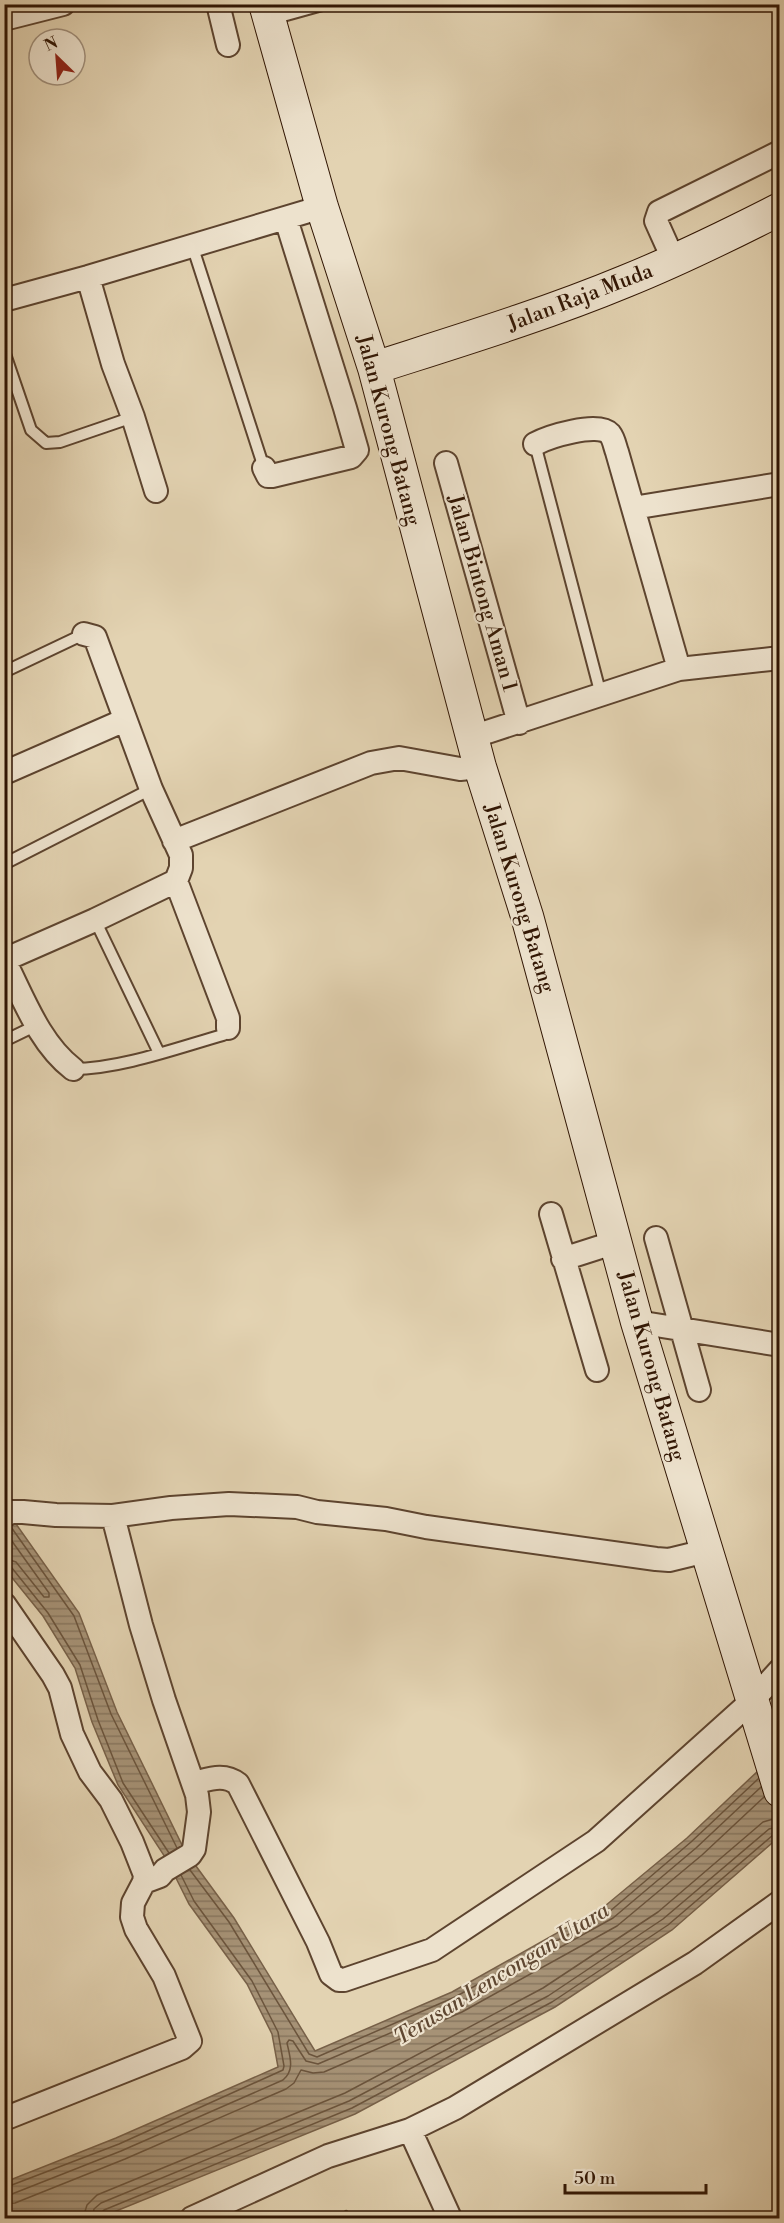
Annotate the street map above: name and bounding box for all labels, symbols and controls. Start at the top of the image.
north arrow [27,27,87,87]
text: N [41,32,61,56]
street label: Jalan Raja Muda [503,258,657,338]
street label: Jalan Kurong Batang [350,331,426,529]
street label: Jalan Bintong Aman 1 [441,491,523,695]
street label: Jalan Kurong Batang [478,800,560,996]
street label: Jalan Kurong Batang [611,1267,691,1464]
water label: Terusan Lencongan Utara [389,1897,615,2052]
scale bar [565,2157,706,2195]
text: 50 m [574,2167,616,2190]

